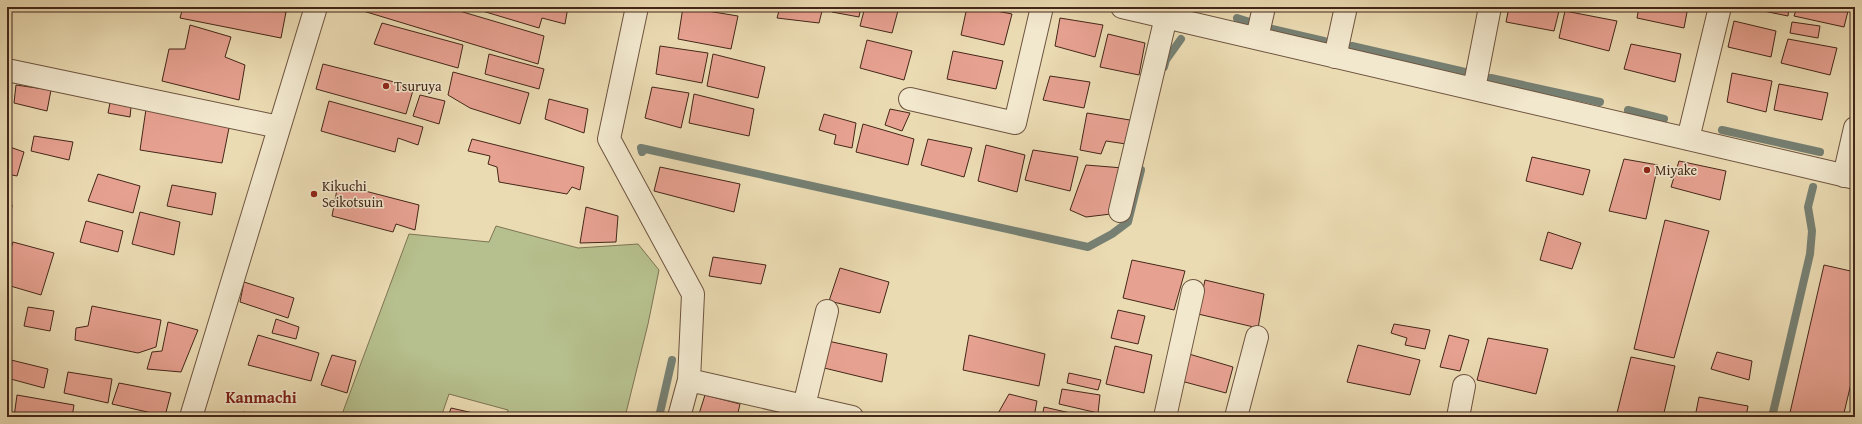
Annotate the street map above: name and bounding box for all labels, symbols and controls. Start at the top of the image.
place label: Tsuruya [394,76,442,96]
marker: Tsuruya [381,81,391,91]
place label: Miyake [1655,160,1698,180]
marker: Miyake [1642,165,1652,175]
place label: Kikuchi Seikotsuin [322,176,383,212]
marker: Kikuchi Seikotsuin [309,189,319,199]
district label: Kanmachi [225,385,297,409]

